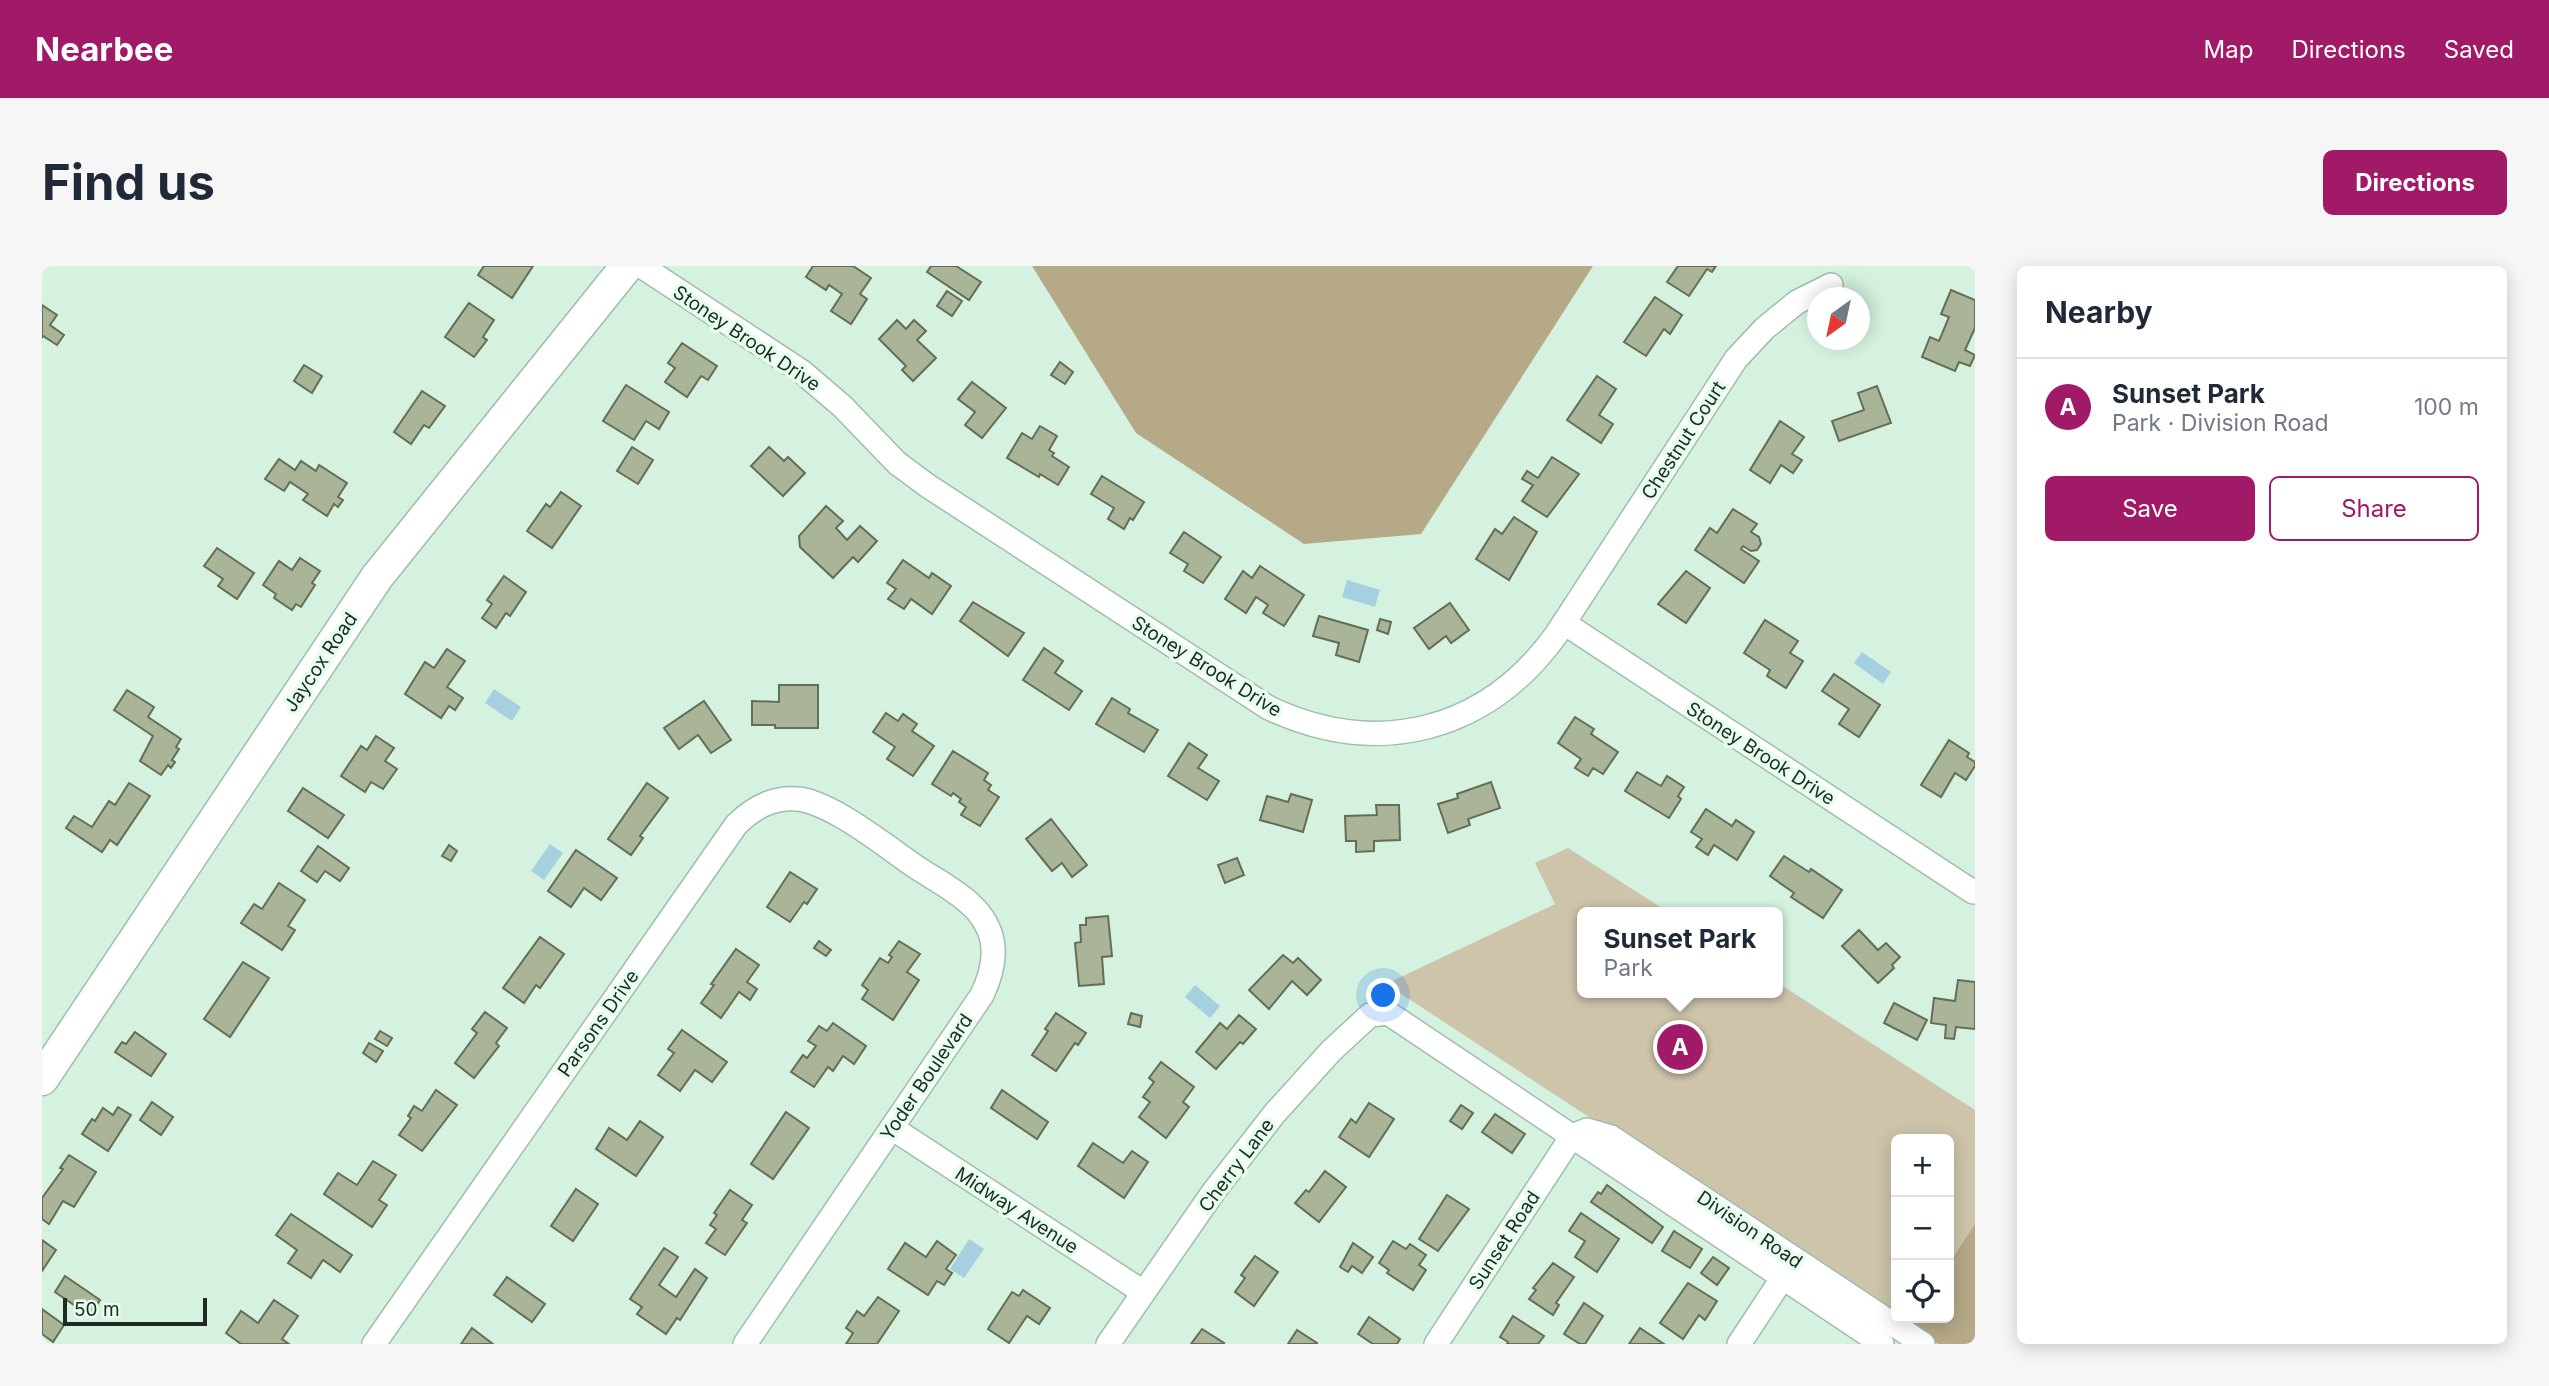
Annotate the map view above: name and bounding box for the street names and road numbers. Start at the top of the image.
street label: Stoney Brook Drive [669,281,825,396]
street label: Chestnut Court [1637,377,1730,504]
street label: Jaycox Road [279,608,362,716]
street label: Stoney Brook Drive [1127,611,1286,722]
street label: Stoney Brook Drive [1682,697,1839,810]
street label: Parsons Drive [553,965,644,1081]
street label: Yoder Boulevard [875,1009,977,1145]
street label: Cherry Lane [1194,1114,1279,1216]
street label: Midway Avenue [951,1162,1083,1259]
street label: Division Road [1693,1186,1807,1273]
street label: Sunset Road [1464,1187,1545,1294]

